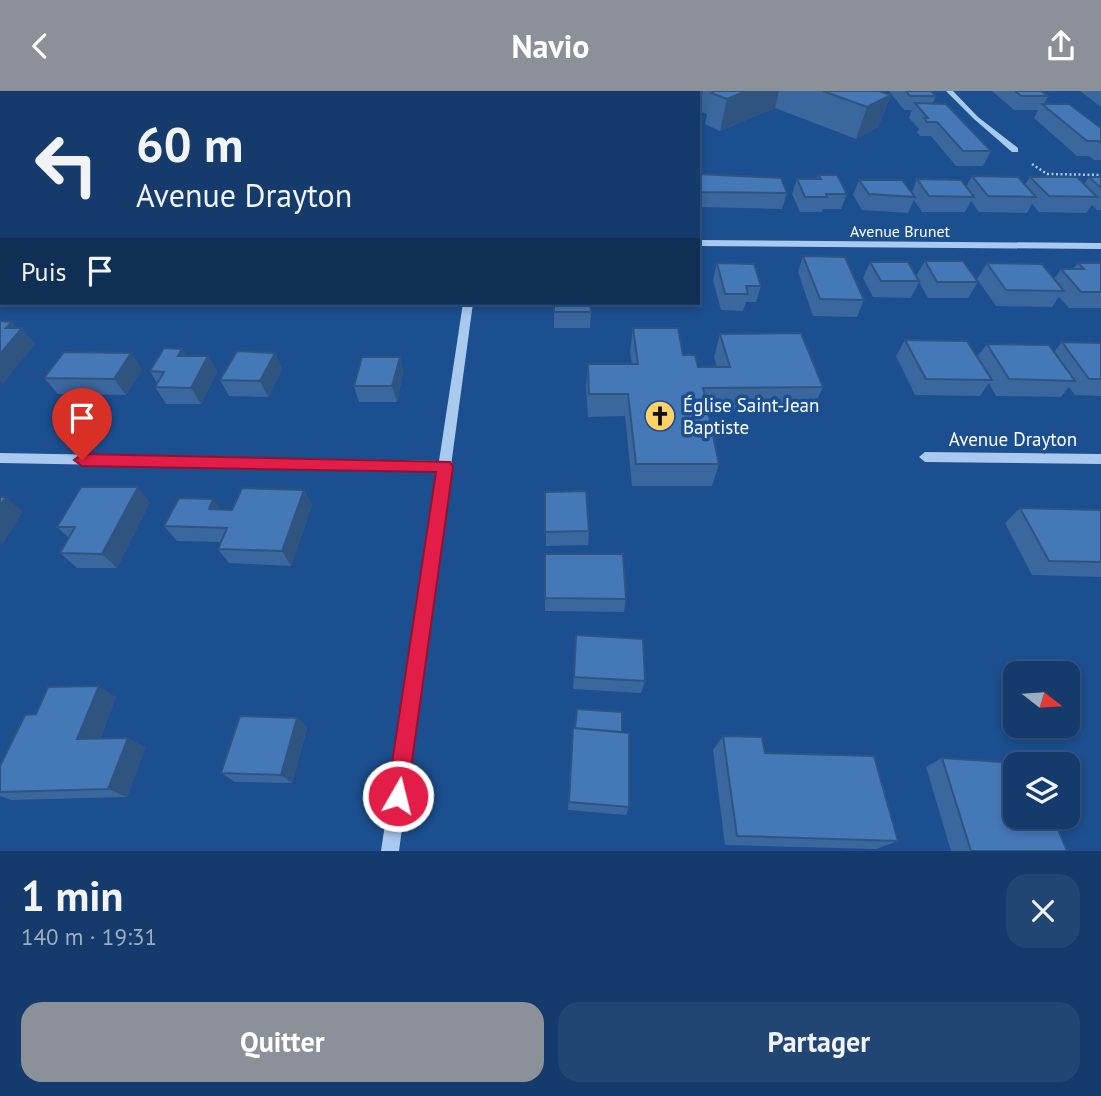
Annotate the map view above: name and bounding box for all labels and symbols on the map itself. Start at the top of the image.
street label: Avenue Brunet [850,221,951,241]
pin [52,388,112,460]
place label: Église Saint-Jean Baptiste [683,393,819,439]
church icon: Église Saint-Jean Baptiste [643,399,677,433]
street label: Avenue Drayton [949,427,1077,451]
north arrow [1003,661,1080,739]
position arrow [361,759,435,833]

